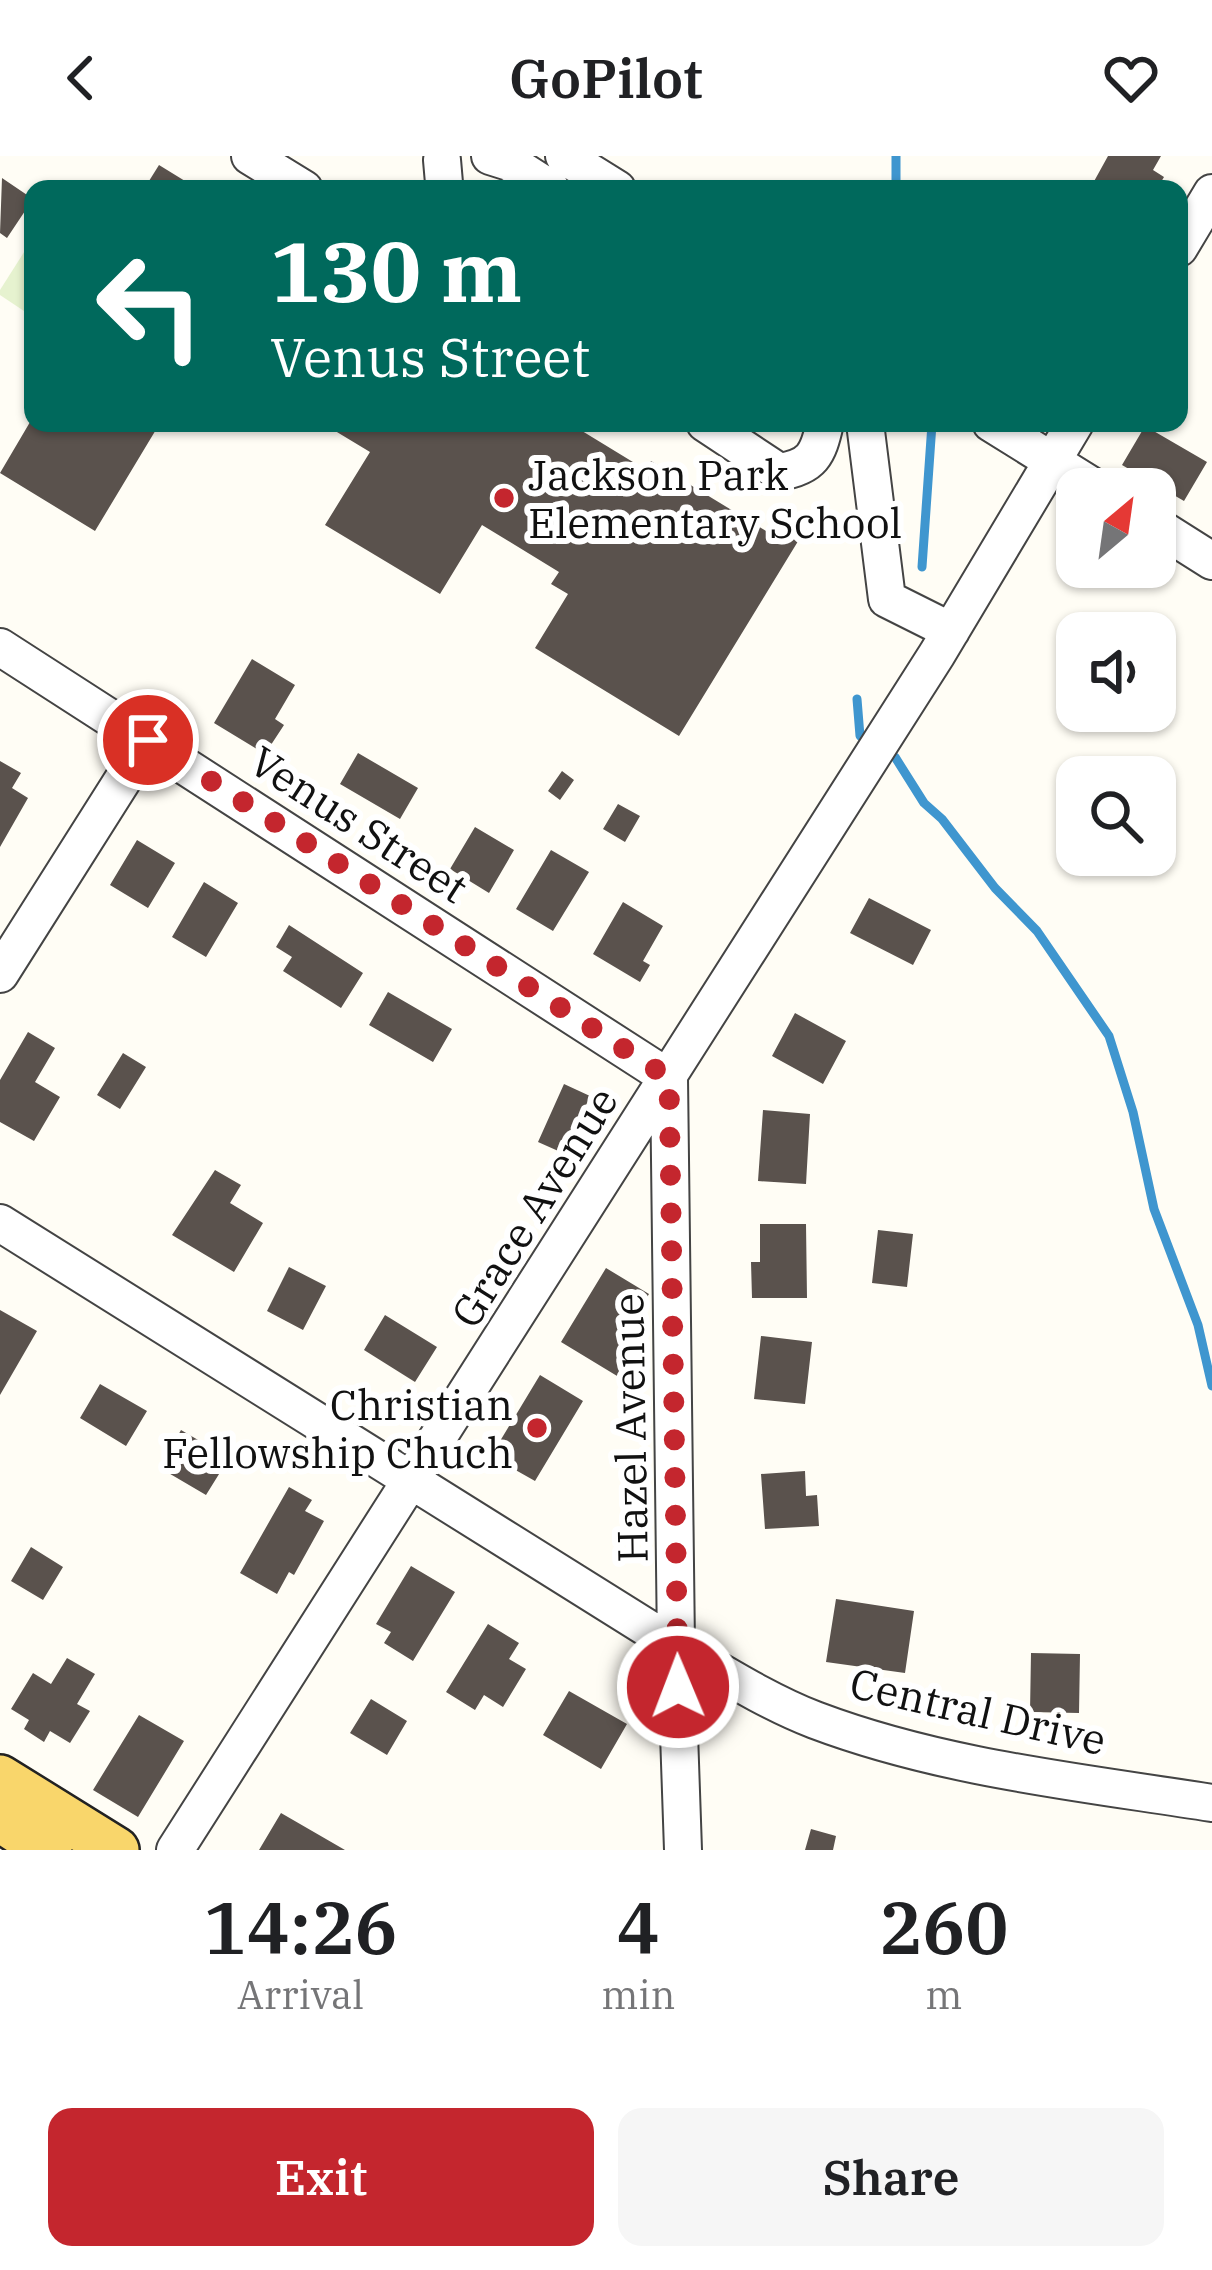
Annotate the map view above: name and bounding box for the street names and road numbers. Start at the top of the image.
street label: Venus Street [240,733,478,915]
street label: Grace Avenue [438,1077,630,1337]
street label: Hazel Avenue [600,1293,660,1563]
street label: Central Drive [845,1655,1111,1767]

